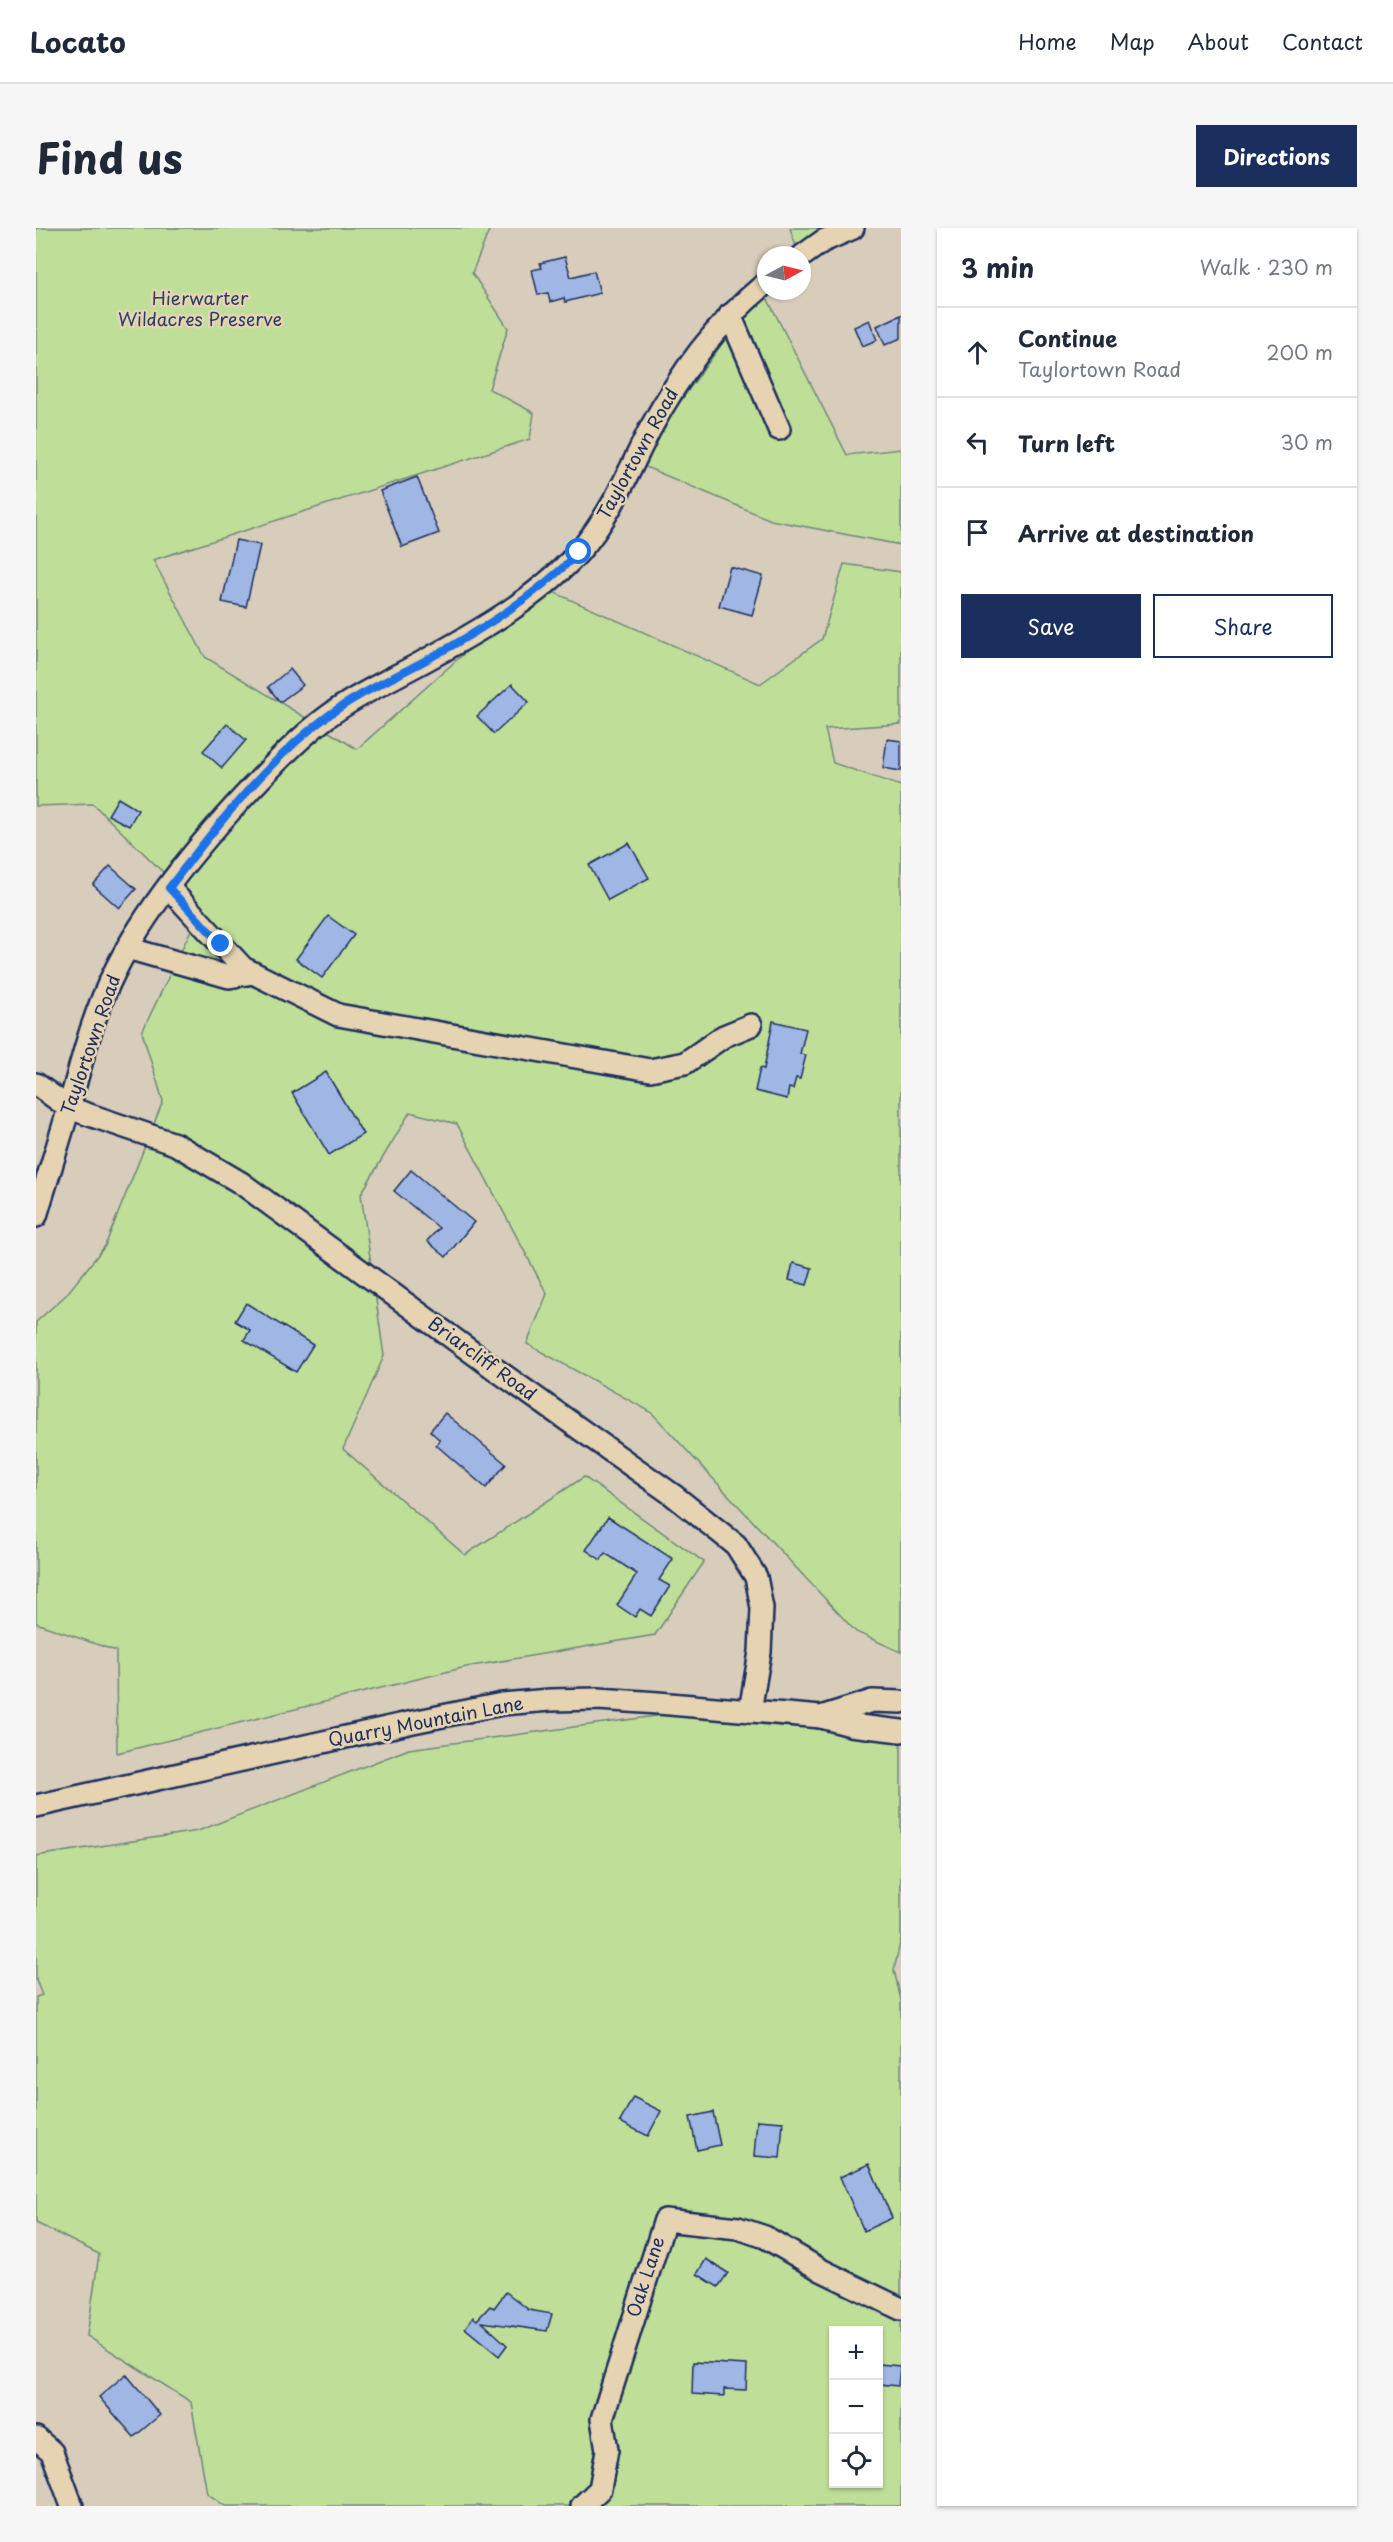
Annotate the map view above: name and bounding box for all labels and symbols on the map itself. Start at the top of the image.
north arrow [757,246,811,300]
park label: Hierwarter Wildacres Preserve [118,284,282,332]
street label: Taylortown Road [589,383,684,524]
route start [565,538,591,564]
route end [207,930,233,956]
street label: Taylortown Road [53,971,126,1118]
street label: Briarcliff Road [423,1309,543,1406]
street label: Quarry Mountain Lane [326,1688,526,1753]
street label: Oak Lane [619,2233,670,2320]

